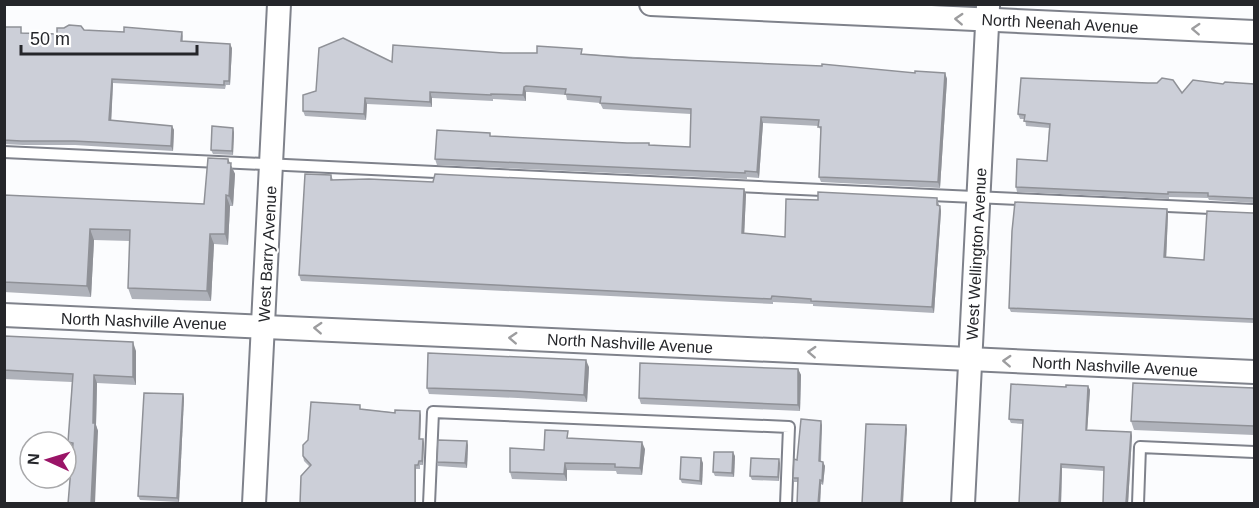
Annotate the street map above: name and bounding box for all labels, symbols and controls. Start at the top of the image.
street label: North Neenah Avenue [981,11,1139,36]
one-way arrow [955,12,964,25]
scale bar [21,18,196,56]
one-way arrow [1192,23,1201,36]
text: 50 m [30,29,70,49]
street label: West Wellington Avenue [963,167,990,341]
street label: West Barry Avenue [255,185,280,323]
street label: North Nashville Avenue [61,310,227,333]
one-way arrow [314,322,323,335]
one-way arrow [508,331,517,344]
street label: North Nashville Avenue [547,331,713,356]
one-way arrow [808,345,817,358]
one-way arrow [1003,354,1012,367]
street label: North Nashville Avenue [1032,354,1198,379]
north arrow [18,430,78,490]
text: N [25,453,42,465]

